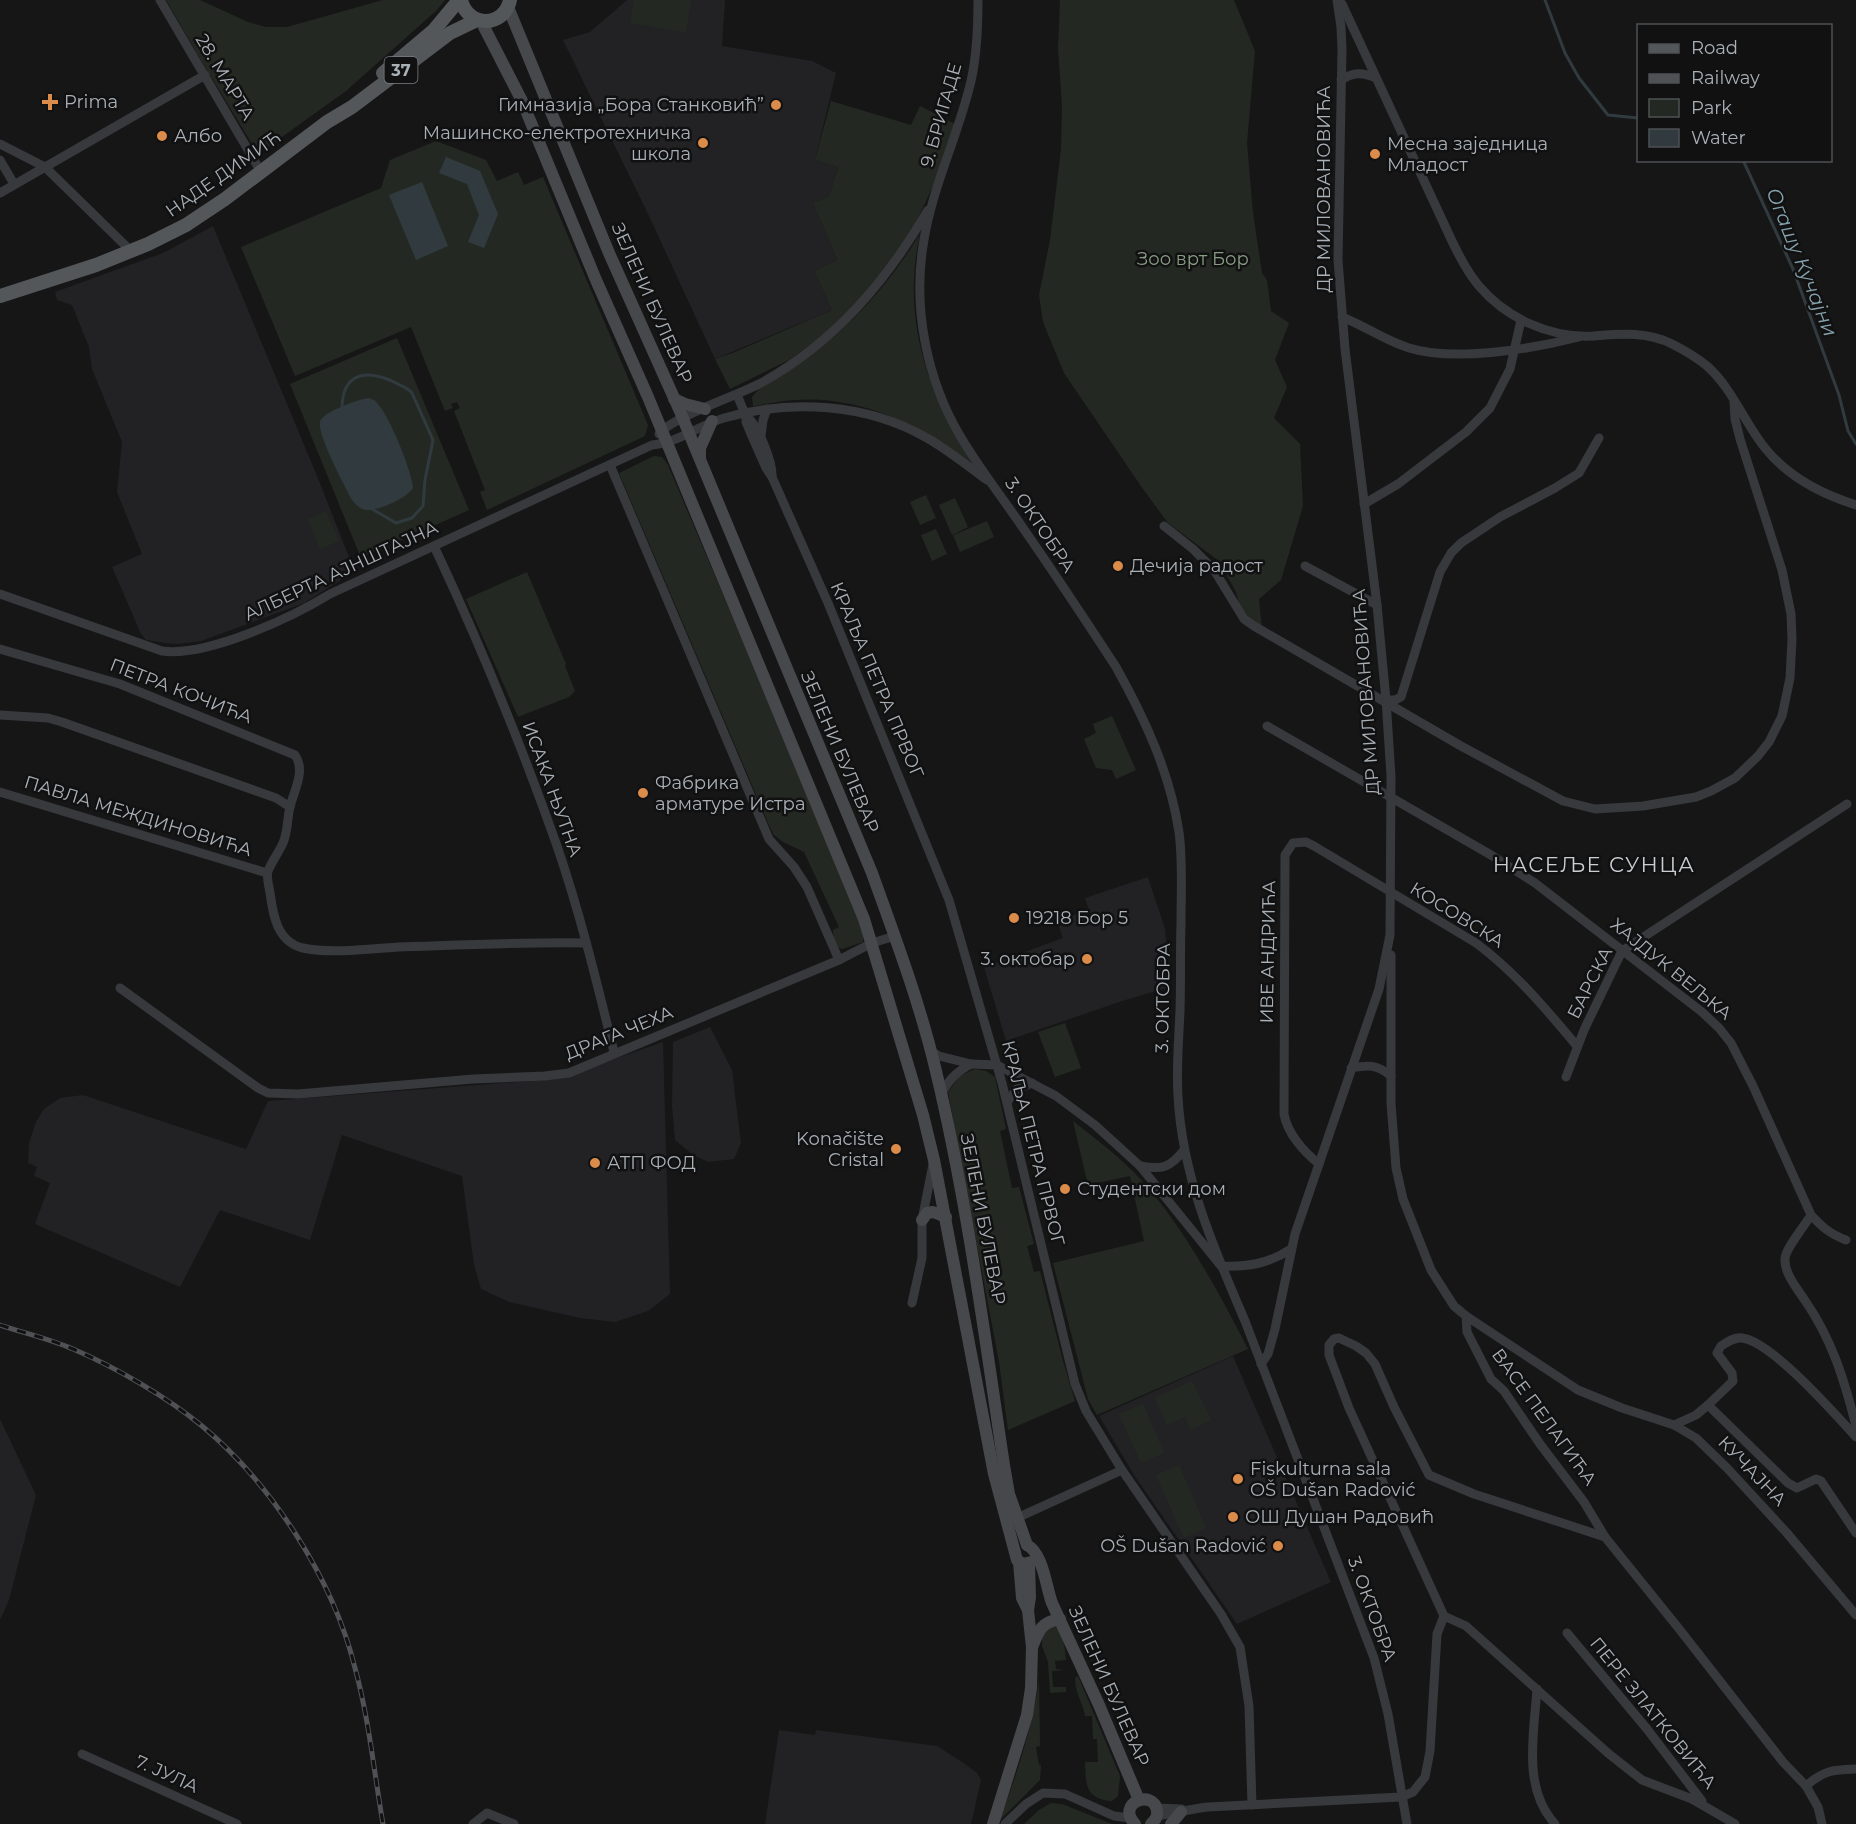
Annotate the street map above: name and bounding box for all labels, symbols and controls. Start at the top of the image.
legend [1637,24,1832,162]
street label: 28. МАРТА [191,30,260,125]
text: Road [1691,37,1738,59]
road number: 37 [384,57,418,83]
street label: 9. БРИГАДЕ [916,60,966,170]
text: Railway [1691,67,1760,89]
street label: ДР МИЛОВАНОВИЋА [1313,85,1335,292]
place label: Prima [64,91,118,113]
marker: Prima [41,93,59,111]
place label: Гимназија „Бора Станковић” [498,94,764,116]
text: Park [1691,97,1732,119]
marker: Гимназија „Бора Станковић” [769,98,783,112]
place label: Машинско-електротехничка школа [423,122,691,165]
place label: Албо [174,125,222,147]
street label: НАДЕ ДИМИЋ [161,126,285,222]
text: Water [1691,127,1746,149]
marker: Албо [155,129,169,143]
place label: Месна заједница Младост [1387,133,1548,176]
marker: Машинско-електротехничка школа [696,136,710,150]
marker: Месна заједница Младост [1368,147,1382,161]
water label: Огашу Кучајни [1761,184,1843,340]
street label: ЗЕЛЕНИ БУЛЕВАР [607,219,697,387]
park label: Зоо врт Бор [1137,248,1249,270]
street label: 3. ОКТОБРА [1000,473,1080,577]
street label: АЛБЕРТА АЈНШТАЈНА [241,516,442,626]
place label: Дечија радост [1130,555,1263,577]
marker: Дечија радост [1111,559,1125,573]
street label: КРАЉА ПЕТРА ПРВОГ [826,579,929,782]
street label: ДР МИЛОВАНОВИЋА [1348,587,1384,796]
street label: ПЕТРА КОЧИЋА [107,654,256,729]
street label: ЗЕЛЕНИ БУЛЕВАР [796,668,884,836]
street label: ИСАКА ЊУТНА [517,718,587,860]
street label: ПАВЛА МЕЖДИНОВИЋА [22,771,255,861]
place label: Фабрика арматуре Истра [655,772,805,815]
marker: Фабрика арматуре Истра [636,786,650,800]
district label: НАСЕЉЕ СУНЦА [1493,852,1695,877]
street label: КОСОВСКА [1406,877,1509,953]
street label: ИВЕ АНДРИЋА [1256,880,1280,1024]
place label: 19218 Бор 5 [1026,907,1128,929]
marker: 19218 Бор 5 [1007,911,1021,925]
street label: ХАЈДУК ВЕЉКА [1606,913,1737,1025]
street label: 3. ОКТОБРА [1151,942,1175,1053]
street label: БАРСКА [1563,943,1618,1023]
place label: 3. октобар [980,948,1075,970]
marker: 3. октобар [1080,952,1094,966]
street label: ДРАГА ЧЕХА [562,1001,677,1065]
street label: КРАЉА ПЕТРА ПРВОГ [997,1038,1069,1249]
place label: Konačište Cristal [796,1128,884,1171]
street label: ЗЕЛЕНИ БУЛЕВАР [956,1132,1010,1306]
marker: Konačište Cristal [889,1142,903,1156]
place label: АТП ФОД [607,1152,696,1174]
marker: АТП ФОД [588,1156,602,1170]
place label: Студентски дом [1077,1178,1226,1200]
marker: Студентски дом [1058,1182,1072,1196]
street label: ВАСЕ ПЕЛАГИЋА [1487,1344,1601,1490]
street label: КУЧАЈНА [1713,1431,1791,1511]
place label: Fiskulturna sala OŠ Dušan Radović [1250,1458,1416,1501]
marker: Fiskulturna sala OŠ Dušan Radović [1231,1472,1245,1486]
place label: ОШ Душан Радовић [1245,1506,1434,1528]
marker: ОШ Душан Радовић [1226,1510,1240,1524]
place label: OŠ Dušan Radović [1100,1535,1266,1557]
marker: OŠ Dušan Radović [1271,1539,1285,1553]
street label: 3. ОКТОБРА [1343,1553,1401,1665]
street label: ЗЕЛЕНИ БУЛЕВАР [1064,1602,1154,1770]
street label: ПЕРЕ ЗЛАТКОВИЋА [1585,1633,1721,1794]
street label: 7. ЈУЛА [132,1750,203,1798]

